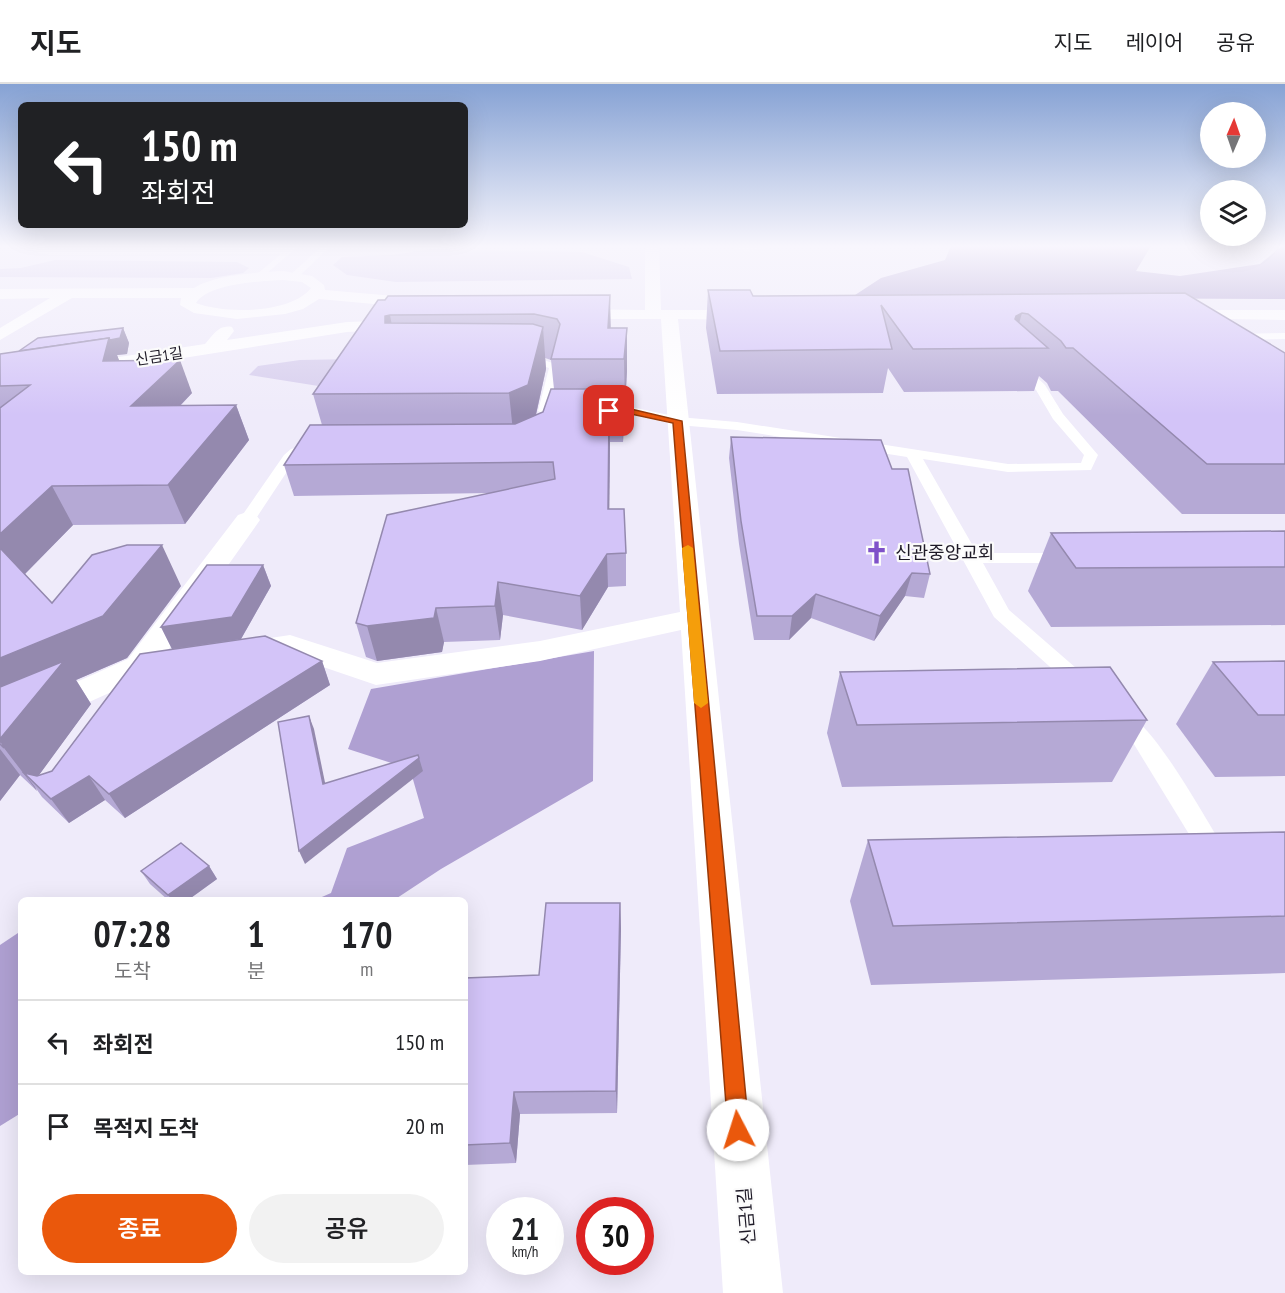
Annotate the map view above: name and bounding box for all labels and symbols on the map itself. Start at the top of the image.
north arrow [1200,102,1266,168]
street label: 신금1길 [134,343,184,369]
pin [583,385,634,436]
church icon: 신관중앙교회 [864,539,890,565]
place label: 신관중앙교회 [895,541,994,564]
position arrow [706,1098,770,1162]
street label: 신금1길 [732,1186,760,1246]
speed limit sign: 30 [576,1197,654,1275]

